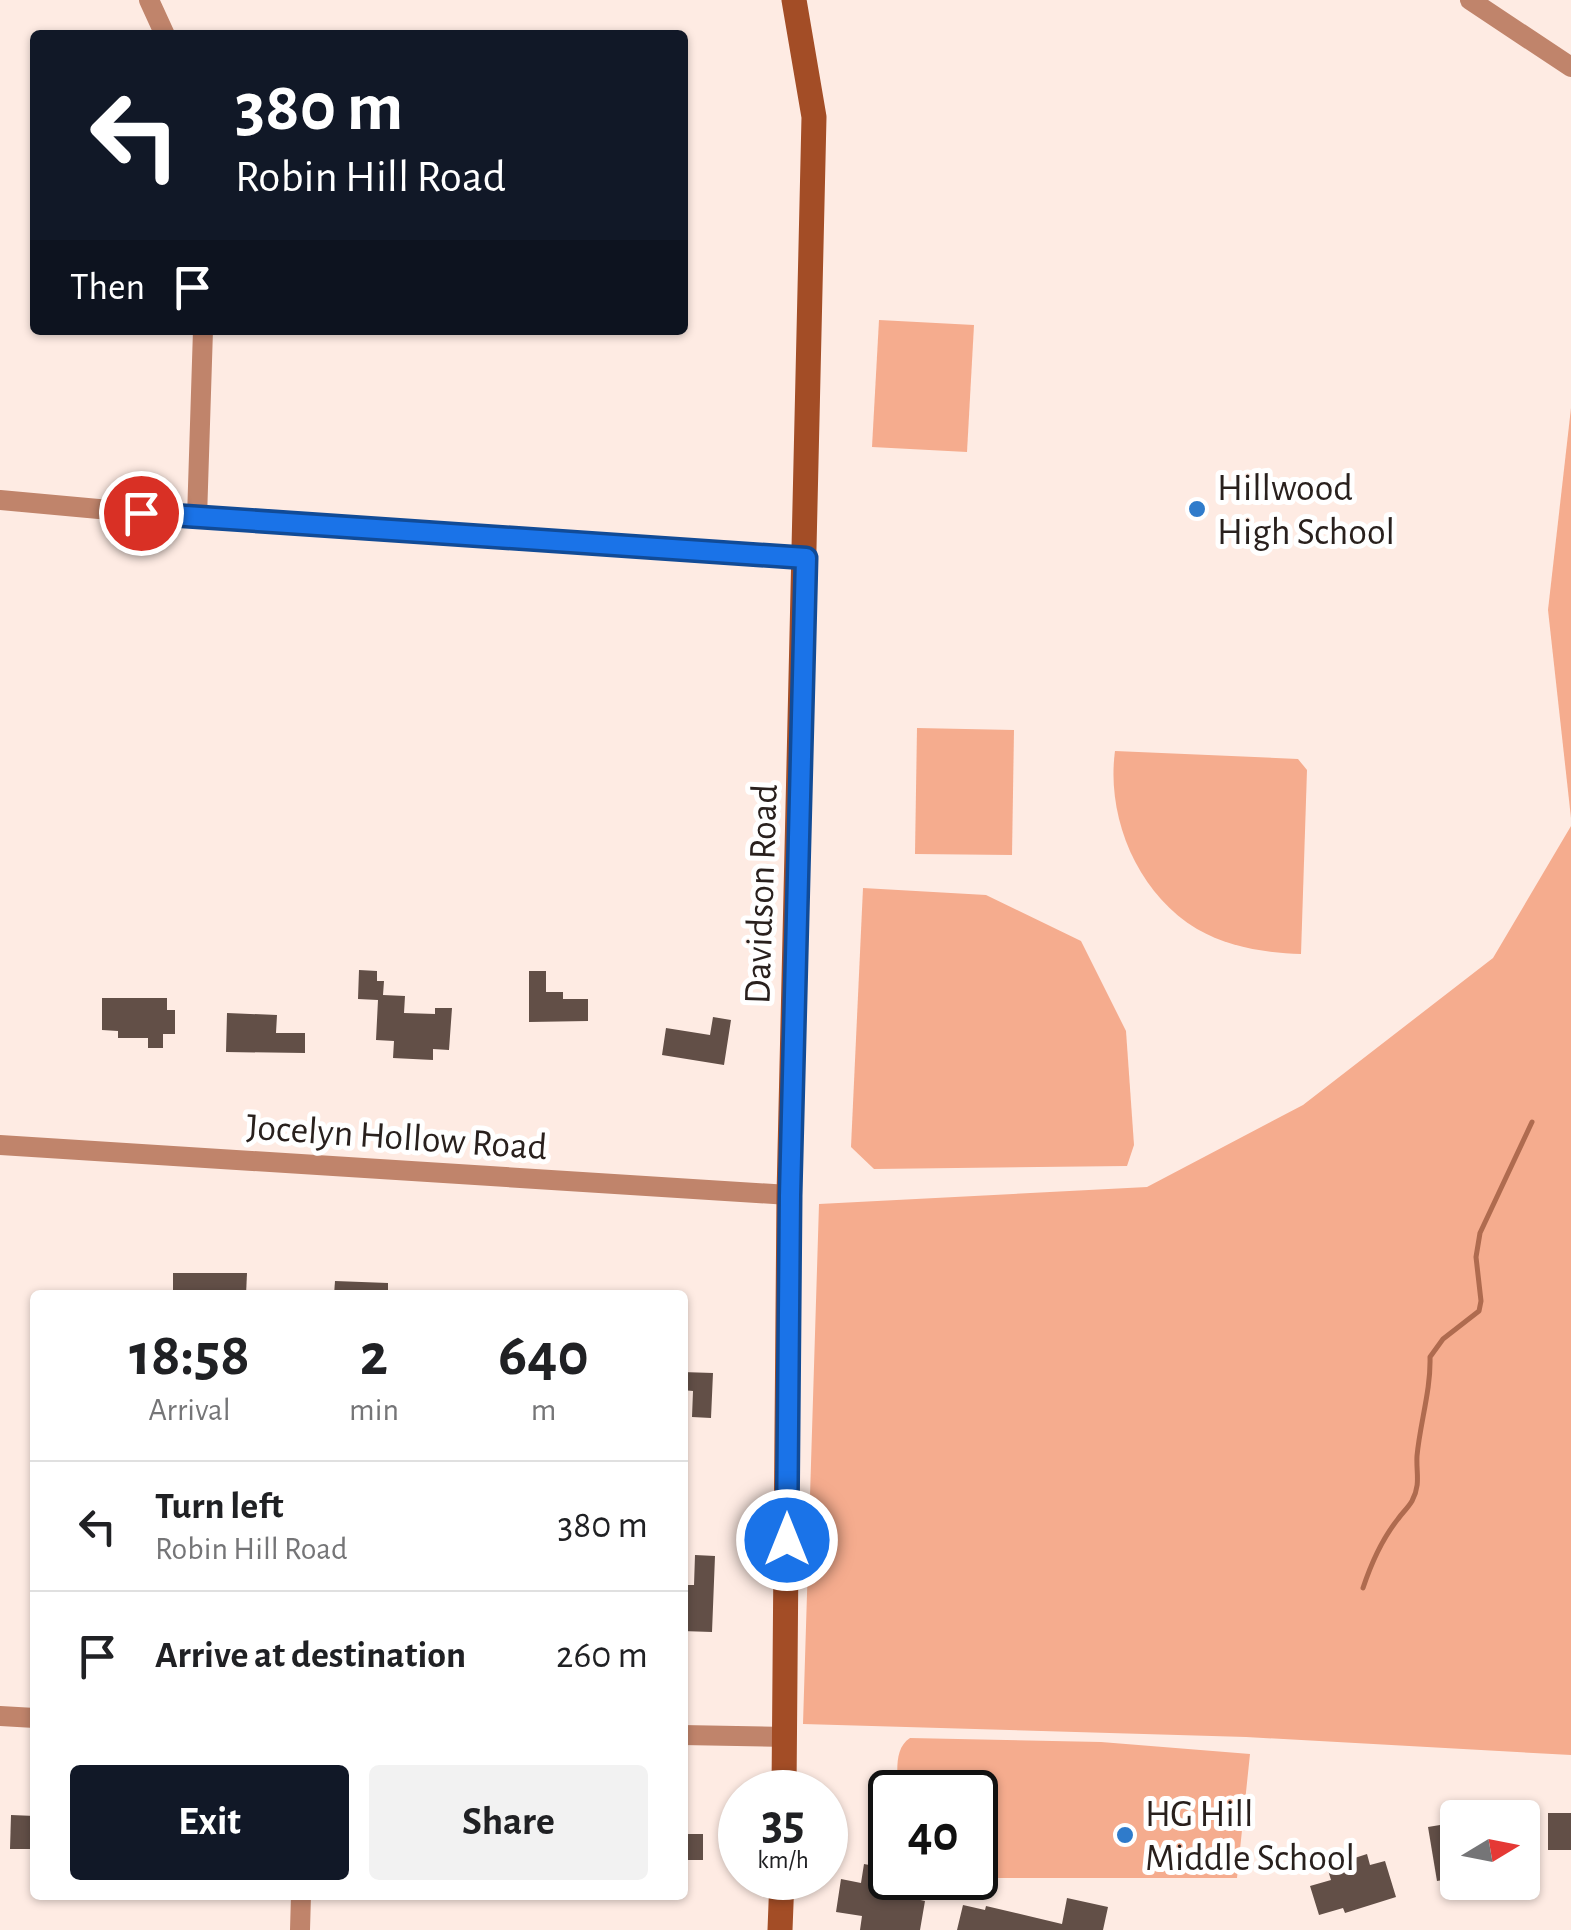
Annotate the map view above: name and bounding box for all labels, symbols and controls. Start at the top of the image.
icon: left [70,70,200,200]
text: 380 m [235,73,403,143]
text: Robin Hill Road [235,155,506,200]
icon: arrive [165,260,220,315]
text: Then [70,269,145,307]
place label: Hillwood High School [1217,470,1395,552]
pin [99,471,184,556]
icon: arrive [114,486,169,541]
marker: Hillwood High School [1186,498,1208,520]
street label: Davidson Road [739,783,785,1005]
street label: Jocelyn Hollow Road [245,1109,549,1167]
text: 18:58 [129,1326,250,1386]
text: 2 [360,1326,388,1386]
text: 640 [498,1326,589,1386]
text: Arrival [148,1394,231,1426]
text: min [349,1394,399,1426]
text: m [531,1394,556,1426]
text: Turn left [155,1488,283,1526]
position arrow [735,1488,839,1592]
icon: left [70,1499,125,1554]
text: 380 m [558,1507,648,1545]
text: Robin Hill Road [155,1533,348,1565]
icon: arrive [70,1629,125,1684]
text: Arrive at destination [155,1637,466,1675]
text: 260 m [556,1637,648,1675]
button: Exit [70,1765,349,1880]
button: Share [369,1765,648,1880]
speed limit sign: 40 [868,1770,998,1900]
place label: HG Hill Middle School [1145,1796,1355,1878]
text: 35 [761,1798,805,1848]
north arrow [1440,1800,1540,1900]
map controls [1440,1800,1540,1900]
marker: HG Hill Middle School [1114,1824,1136,1846]
text: km/h [757,1848,809,1873]

